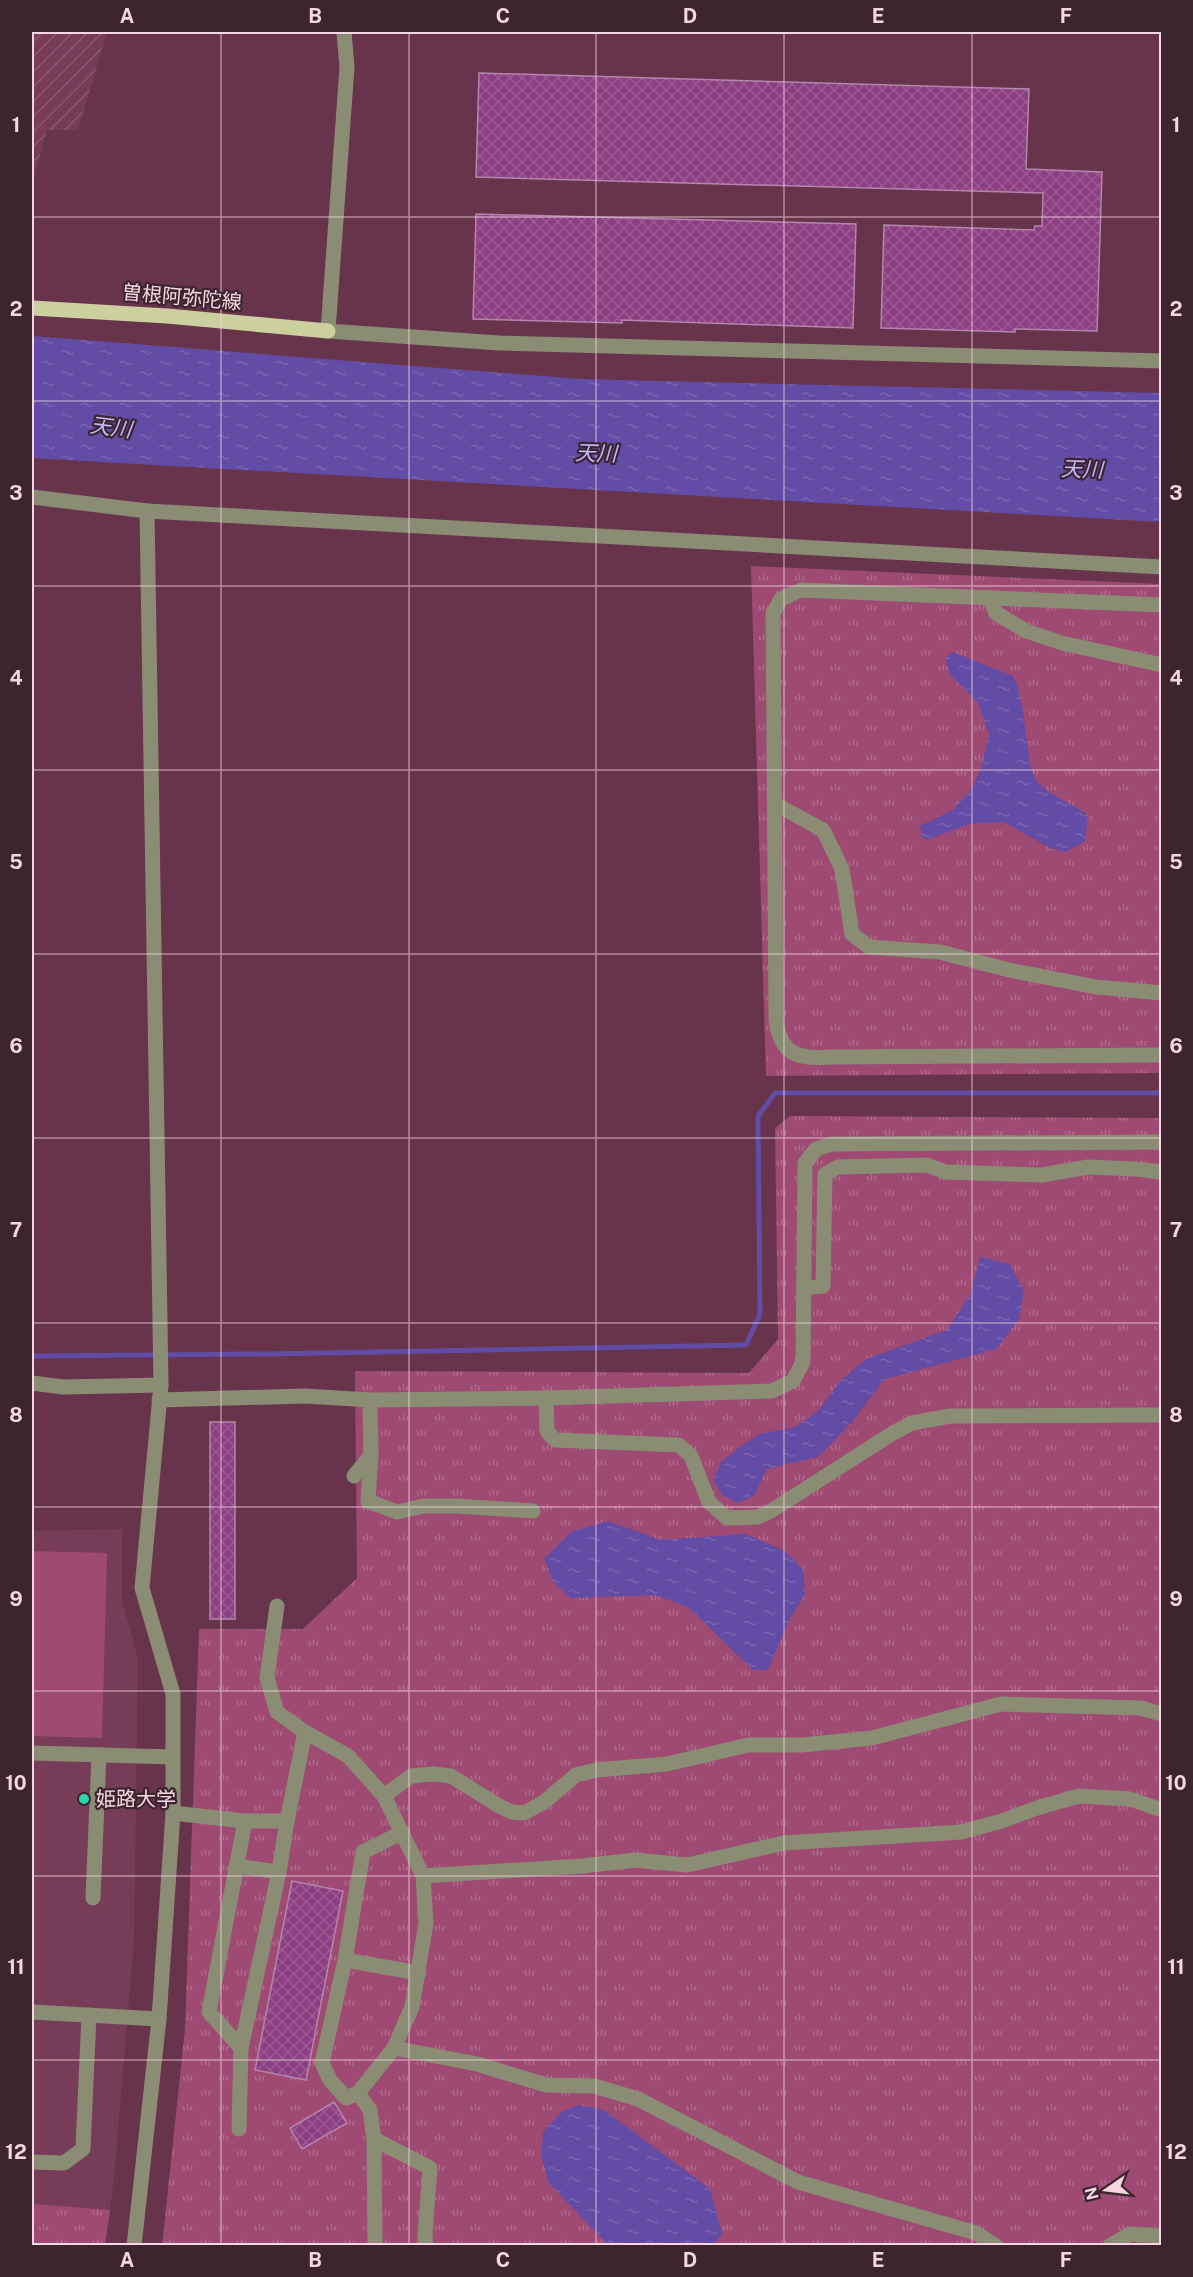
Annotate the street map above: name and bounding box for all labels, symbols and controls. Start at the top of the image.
text: A [120,4,134,28]
text: B [308,4,322,28]
text: C [496,4,510,28]
text: D [683,4,697,28]
text: E [872,4,884,28]
text: F [1060,4,1072,28]
text: 1 [12,113,20,137]
text: 1 [1172,113,1180,137]
street label: 曽根阿弥陀線 [121,280,243,314]
text: 2 [10,297,22,321]
text: 2 [1170,297,1182,321]
water label: 天川 [89,412,135,442]
water label: 天川 [575,440,619,466]
water label: 天川 [1061,456,1105,482]
text: 3 [9,481,23,505]
text: 3 [1169,481,1183,505]
text: 4 [9,666,23,690]
text: 4 [1169,666,1183,690]
text: 5 [9,850,23,874]
text: 5 [1169,850,1183,874]
text: 6 [9,1034,23,1058]
text: 6 [1169,1034,1183,1058]
text: 7 [10,1218,22,1242]
text: 7 [1170,1218,1182,1242]
text: 8 [9,1403,23,1427]
text: 8 [1169,1403,1183,1427]
text: 9 [9,1587,23,1611]
text: 9 [1169,1587,1183,1611]
text: 10 [5,1771,27,1795]
text: 10 [1165,1771,1187,1795]
place label: 姫路大学 [96,1787,176,1811]
marker: 姫路大学 [77,1792,91,1806]
text: 11 [7,1955,25,1979]
text: 11 [1167,1955,1185,1979]
text: 12 [5,2140,27,2164]
text: 12 [1165,2140,1187,2164]
north arrow [1076,2160,1136,2220]
text: N [1081,2185,1103,2202]
text: A [120,2248,134,2272]
text: B [308,2248,322,2272]
text: C [496,2248,510,2272]
text: D [683,2248,697,2272]
text: E [872,2248,884,2272]
text: F [1060,2248,1072,2272]

